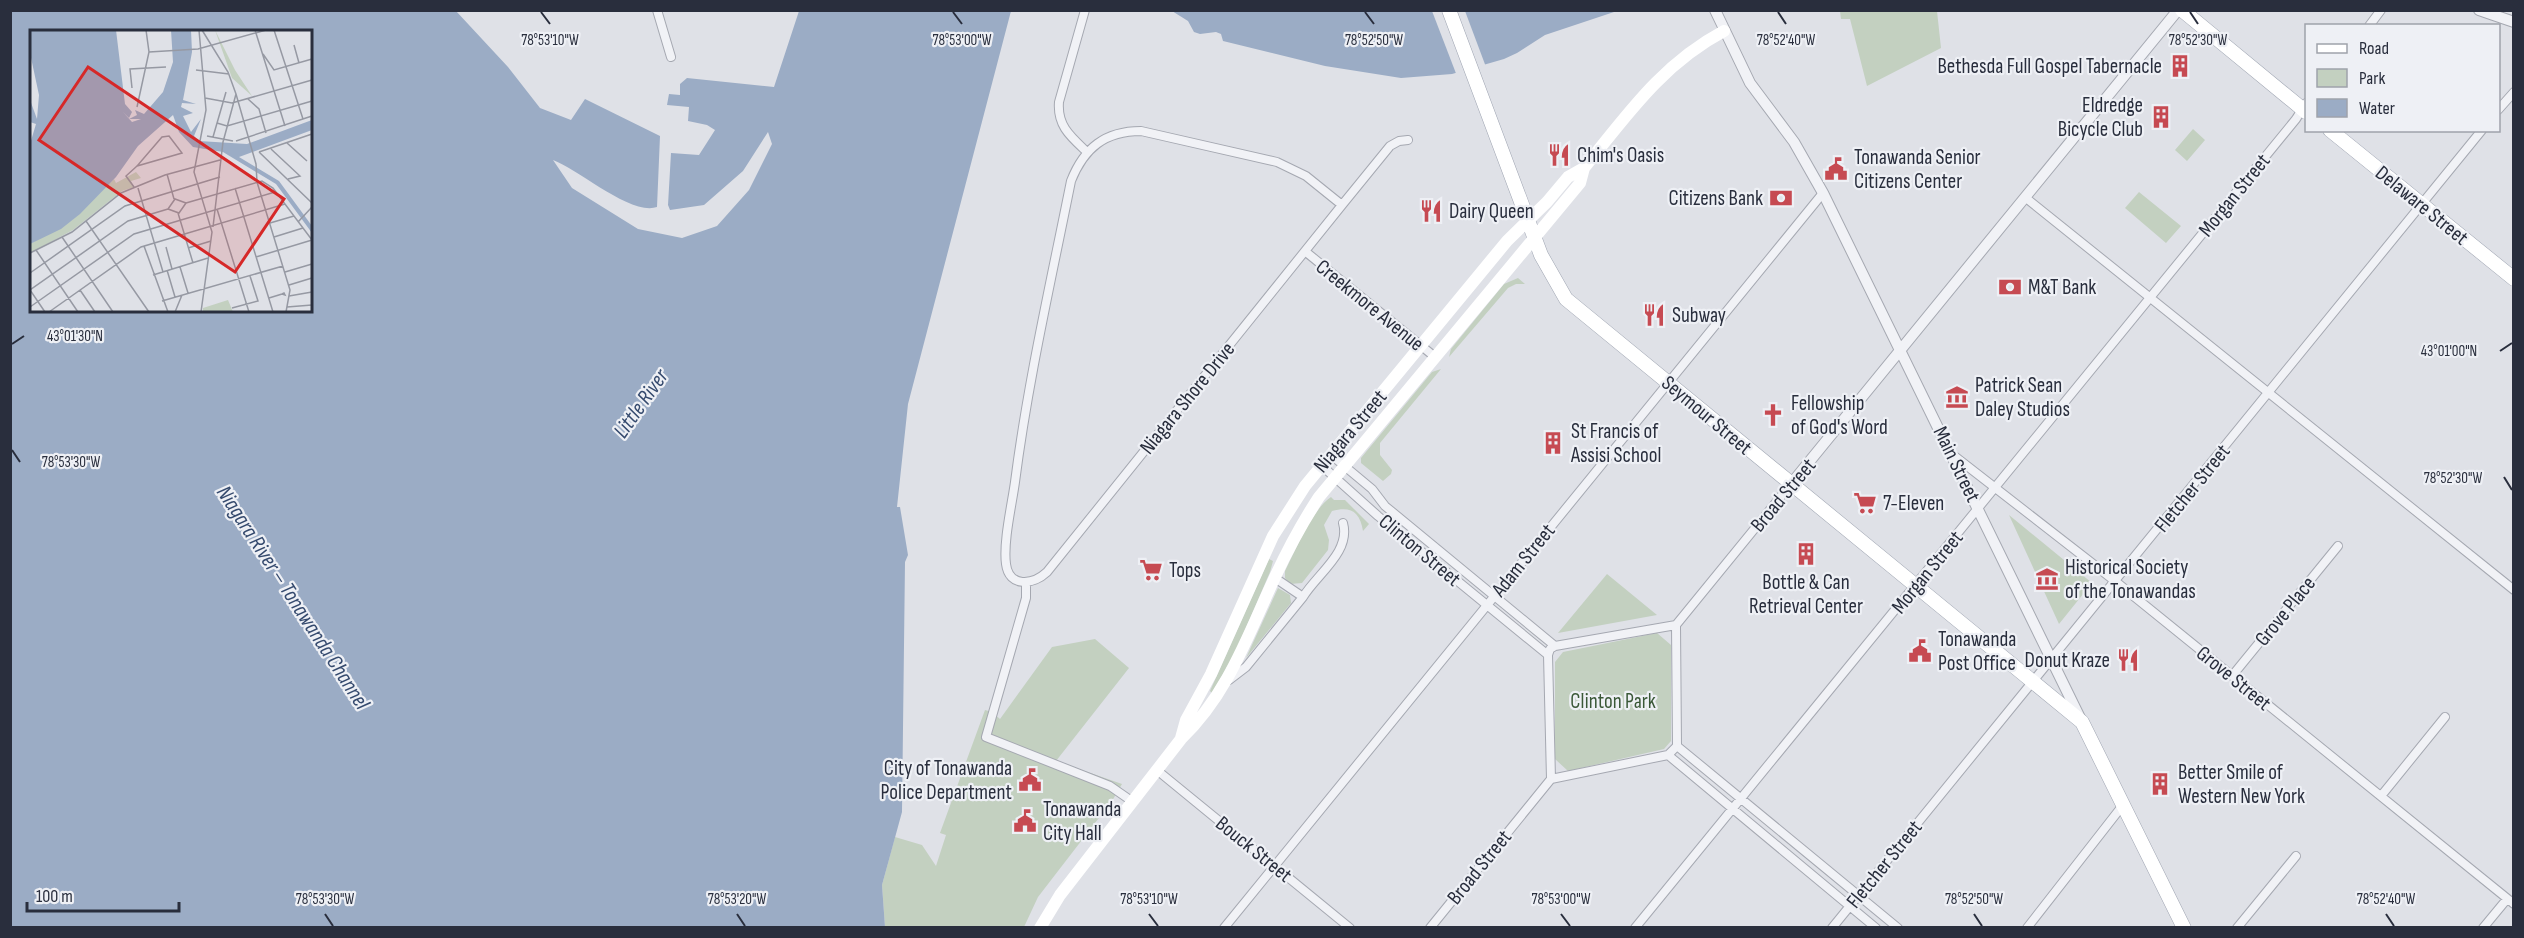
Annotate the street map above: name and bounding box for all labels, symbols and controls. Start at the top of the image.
legend [2305,24,2500,132]
inset map [30,30,312,312]
text: 78°53'10"W [521,31,579,50]
text: 78°53'00"W [933,31,992,50]
text: 78°52'50"W [1345,31,1403,50]
text: 78°52'40"W [1757,31,1815,50]
text: 78°52'30"W [2169,31,2227,50]
text: Road [2359,38,2389,59]
building icon: Bethesda Full Gospel Tabernacle [2167,53,2193,79]
place label: Bethesda Full Gospel Tabernacle [1937,54,2162,79]
text: Park [2359,68,2385,89]
place label: Eldredge Bicycle Club [2058,93,2143,142]
text: Water [2359,98,2395,119]
building icon: Eldredge Bicycle Club [2148,104,2174,130]
restaurant icon: Chim's Oasis [1546,142,1572,168]
place label: Chim's Oasis [1577,143,1664,168]
place label: Tonawanda Senior Citizens Center [1854,145,1981,194]
street label: Morgan Street [2193,149,2275,242]
public building icon: Tonawanda Senior Citizens Center [1823,156,1849,182]
street label: Delaware Street [2370,160,2473,250]
bank icon: Citizens Bank [1768,185,1794,211]
place label: Citizens Bank [1669,186,1763,211]
restaurant icon: Dairy Queen [1418,198,1444,224]
place label: Dairy Queen [1449,199,1534,224]
street label: Creekmore Avenue [1311,254,1429,357]
bank icon: M&T Bank [1997,274,2023,300]
place label: M&T Bank [2028,275,2096,300]
restaurant icon: Subway [1641,302,1667,328]
place label: Subway [1672,303,1726,328]
text: 43°01'30"N [47,327,103,346]
street label: Niagara Shore Drive [1135,337,1240,459]
text: 43°01'00"N [2421,342,2477,361]
water label: Little River [608,364,675,444]
street label: Seymour Street [1656,370,1757,460]
place label: Patrick Sean Daley Studios [1975,373,2070,422]
museum icon: Patrick Sean Daley Studios [1944,384,1970,410]
street label: Niagara Street [1309,385,1392,478]
place label: Fellowship of God's Word [1791,391,1888,440]
church icon: Fellowship of God's Word [1760,402,1786,428]
place label: St Francis of Assisi School [1570,419,1661,468]
street label: Main Street [1928,422,1986,506]
building icon: St Francis of Assisi School [1540,430,1566,456]
street label: Fletcher Street [2149,439,2235,537]
text: 78°53'30"W [42,453,100,472]
street label: Broad Street [1745,453,1821,537]
text: 78°52'30"W [2424,469,2482,488]
water label: Niagara River – Tonawanda Channel [210,481,376,716]
supermarket icon: 7-Eleven [1852,490,1878,516]
place label: 7-Eleven [1883,491,1944,516]
street label: Clinton Street [1374,509,1466,592]
street label: Adam Street [1486,519,1560,603]
street label: Morgan Street [1886,526,1968,619]
building icon: Bottle & Can Retrieval Center [1793,541,1819,567]
place label: Historical Society of the Tonawandas [2065,555,2196,604]
supermarket icon: Tops [1138,557,1164,583]
place label: Tops [1169,558,1201,583]
museum icon: Historical Society of the Tonawandas [2034,566,2060,592]
place label: Bottle & Can Retrieval Center [1749,570,1863,619]
street label: Grove Place [2250,572,2321,651]
place label: Tonawanda Post Office [1938,627,2016,676]
public building icon: Tonawanda Post Office [1907,638,1933,664]
street label: Grove Street [2191,641,2276,716]
restaurant icon: Donut Kraze [2115,647,2141,673]
place label: Donut Kraze [2025,648,2110,673]
park label: Clinton Park [1570,689,1656,714]
place label: City of Tonawanda Police Department [880,756,1012,805]
place label: Better Smile of Western New York [2178,760,2305,809]
public building icon: City of Tonawanda Police Department [1017,767,1043,793]
building icon: Better Smile of Western New York [2147,771,2173,797]
place label: Tonawanda City Hall [1043,797,1121,846]
public building icon: Tonawanda City Hall [1012,808,1038,834]
street label: Bouck Street [1210,811,1297,888]
street label: Fletcher Street [1841,815,1927,913]
street label: Broad Street [1442,825,1517,909]
scale bar [27,875,178,913]
text: 100 m [36,886,73,907]
text: 78°53'30"W [296,890,354,909]
text: 78°53'20"W [708,890,766,909]
text: 78°53'10"W [1120,890,1178,909]
text: 78°53'00"W [1532,890,1591,909]
text: 78°52'50"W [1945,890,2003,909]
text: 78°52'40"W [2357,890,2415,909]

